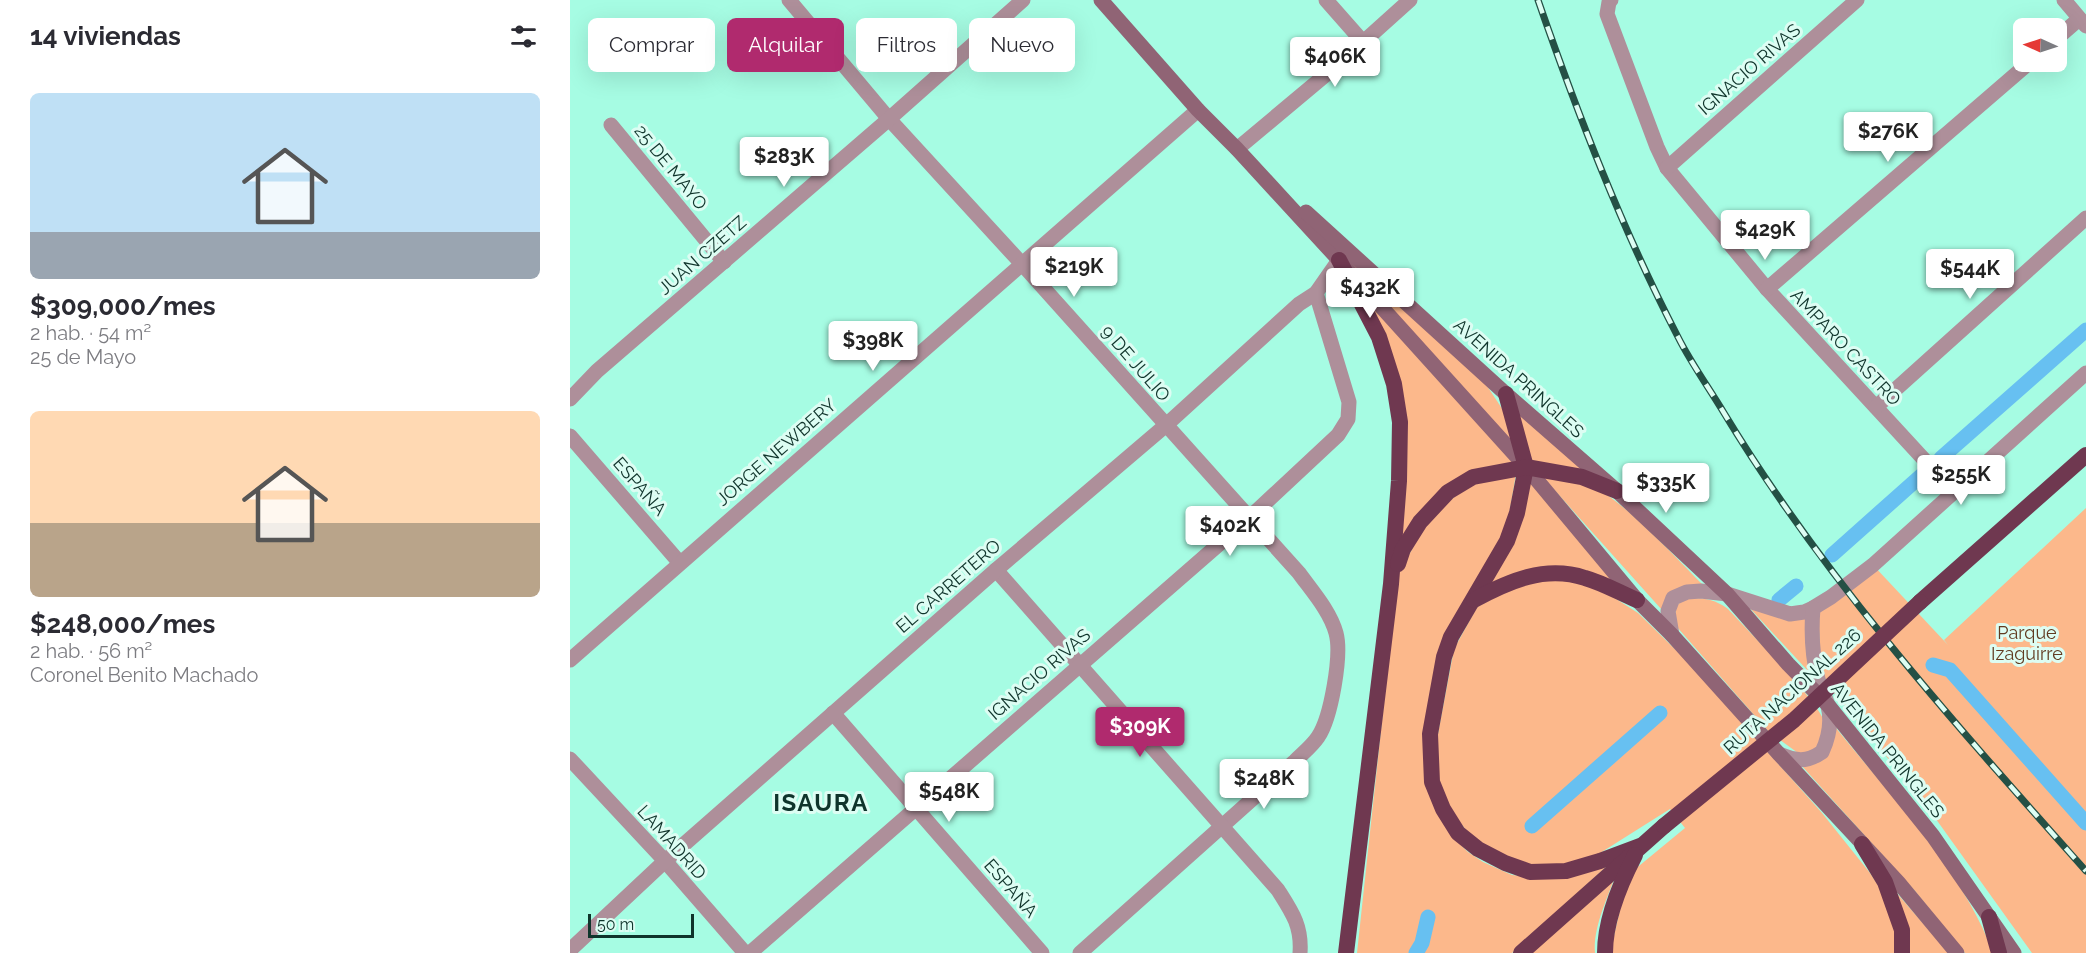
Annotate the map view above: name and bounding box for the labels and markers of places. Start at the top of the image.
pin: $406K [1293,37,1377,88]
pin: $276K [1846,112,1930,163]
pin: $283K [742,137,826,188]
pin: $429K [1723,210,1807,261]
pin: $219K [1032,247,1116,298]
pin: $544K [1928,249,2012,300]
pin: $432K [1328,268,1412,319]
pin: $398K [831,321,915,372]
pin: $255K [1919,455,2003,506]
pin: $335K [1624,463,1708,514]
pin: $402K [1188,506,1272,557]
pin: $309K [1098,707,1182,758]
pin: $248K [1222,759,1306,810]
pin: $548K [907,772,991,823]

